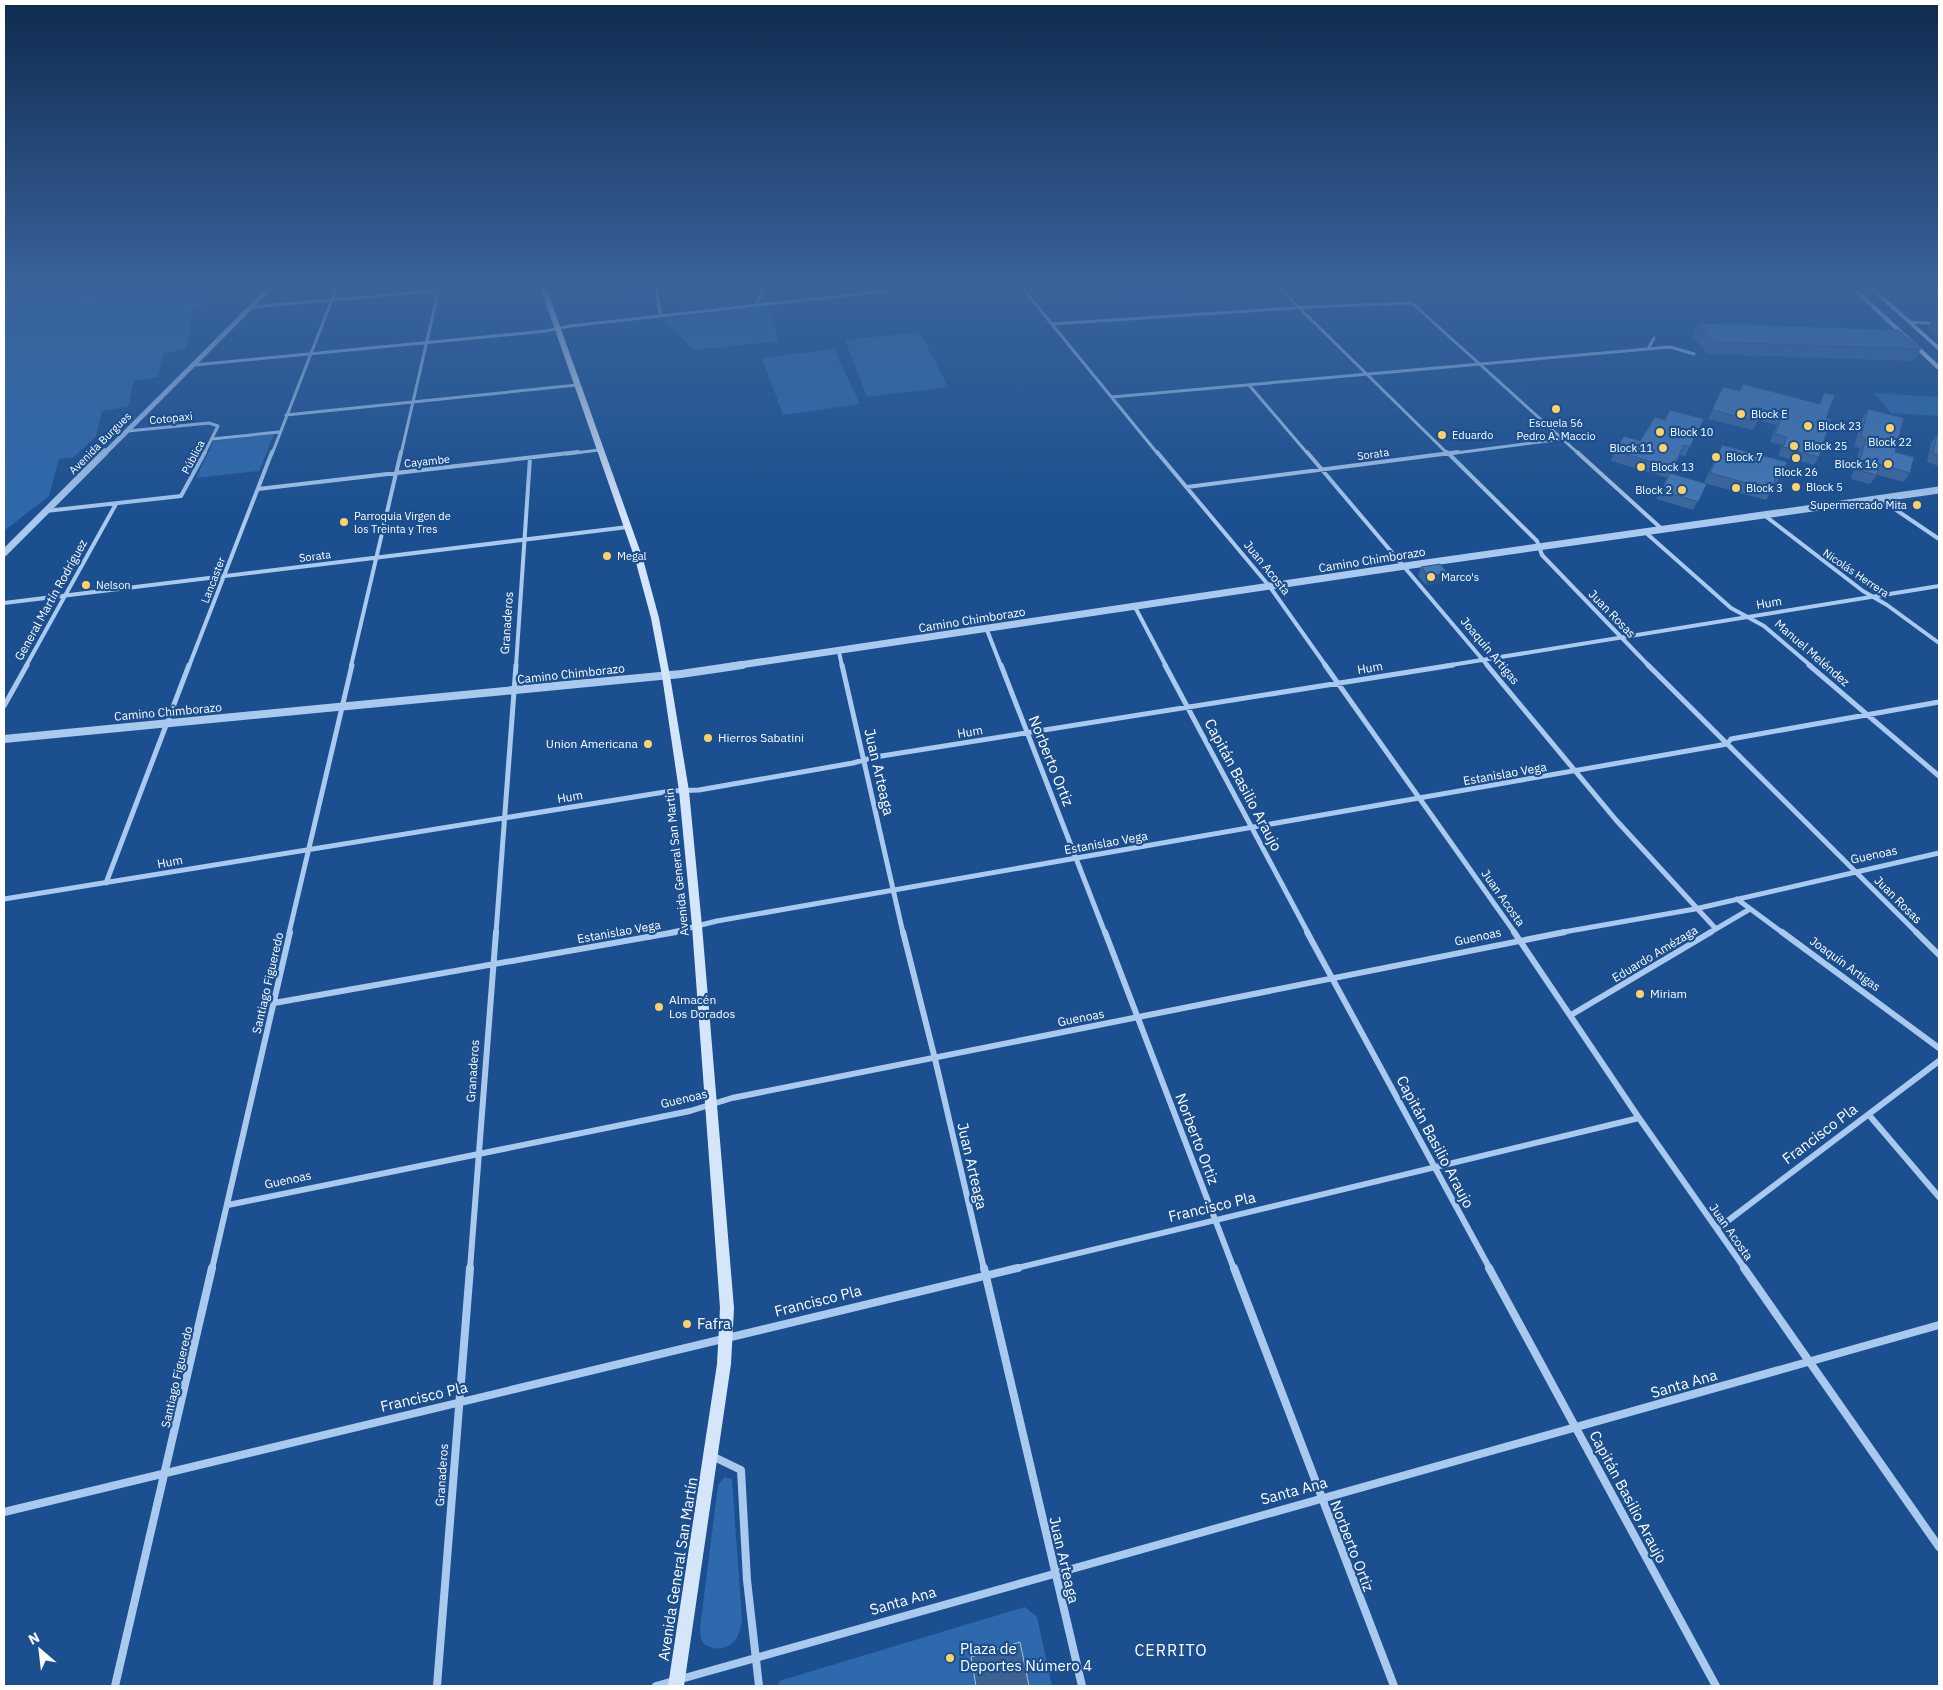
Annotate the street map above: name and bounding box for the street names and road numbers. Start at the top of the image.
street label: Avenida Burgues [66,409,134,477]
street label: Cotopaxi [149,409,193,427]
street label: Pública [178,438,208,476]
street label: Sorata [1356,445,1390,463]
street label: Cayambe [403,452,451,470]
street label: General Martín Rodríguez [11,536,90,663]
street label: Juan Acosta [1241,537,1294,598]
street label: Camino Chimborazo [1317,544,1427,575]
street label: Nicolás Herrera [1820,546,1892,600]
street label: Sorata [298,547,332,565]
street label: Lancaster [198,555,228,605]
street label: Juan Rosas [1586,586,1639,641]
street label: Granaderos [497,591,516,655]
street label: Hum [1755,593,1783,612]
street label: Camino Chimborazo [917,604,1027,635]
street label: Joaquín Artigas [1458,614,1523,688]
street label: Manuel Meléndez [1772,616,1853,690]
street label: Hum [1356,658,1384,677]
street label: Camino Chimborazo [516,660,626,687]
street label: Camino Chimborazo [113,699,223,724]
street label: Norberto Ortiz [1025,713,1078,809]
street label: Capitán Basilio Araujo [1200,715,1286,854]
street label: Hum [956,722,984,741]
street label: Juan Arteaga [860,727,899,817]
street label: Estanislao Vega [1462,759,1548,788]
street label: Hum [556,787,584,806]
street label: Avenida General San Martín [661,787,692,937]
street label: Estanislao Vega [1063,828,1149,857]
street label: Guenoas [1849,842,1899,867]
street label: Hum [156,852,184,871]
street label: Juan Acosta [1478,866,1529,929]
street label: Juan Rosas [1871,873,1925,927]
street label: Estanislao Vega [576,917,662,946]
street label: Eduardo Amézaga [1609,922,1701,985]
street label: Guenoas [1453,924,1503,949]
street label: Santiago Figueredo [249,930,287,1035]
street label: Joaquín Artigas [1807,933,1884,994]
street label: Guenoas [1056,1006,1106,1029]
street label: Granaderos [463,1039,482,1103]
street label: Capitán Basilio Araujo [1392,1072,1478,1211]
street label: Guenoas [659,1086,709,1111]
street label: Norberto Ortiz [1171,1090,1224,1187]
street label: Francisco Pla [1778,1099,1861,1168]
street label: Juan Arteaga [953,1121,992,1211]
street label: Guenoas [263,1167,313,1192]
street label: Francisco Pla [1166,1187,1258,1226]
street label: Juan Acosta [1706,1200,1757,1263]
street label: Francisco Pla [772,1281,863,1321]
street label: Santiago Figueredo [158,1324,196,1429]
street label: Santa Ana [1648,1365,1719,1402]
street label: Francisco Pla [378,1377,470,1416]
street label: Capitán Basilio Araujo [1585,1427,1671,1566]
street label: Granaderos [432,1443,451,1507]
street label: Santa Ana [1258,1473,1329,1509]
street label: Avenida General San Martín [654,1476,701,1662]
street label: Norberto Ortiz [1326,1497,1379,1594]
street label: Juan Arteaga [1045,1515,1084,1605]
street label: Santa Ana [867,1582,938,1619]

